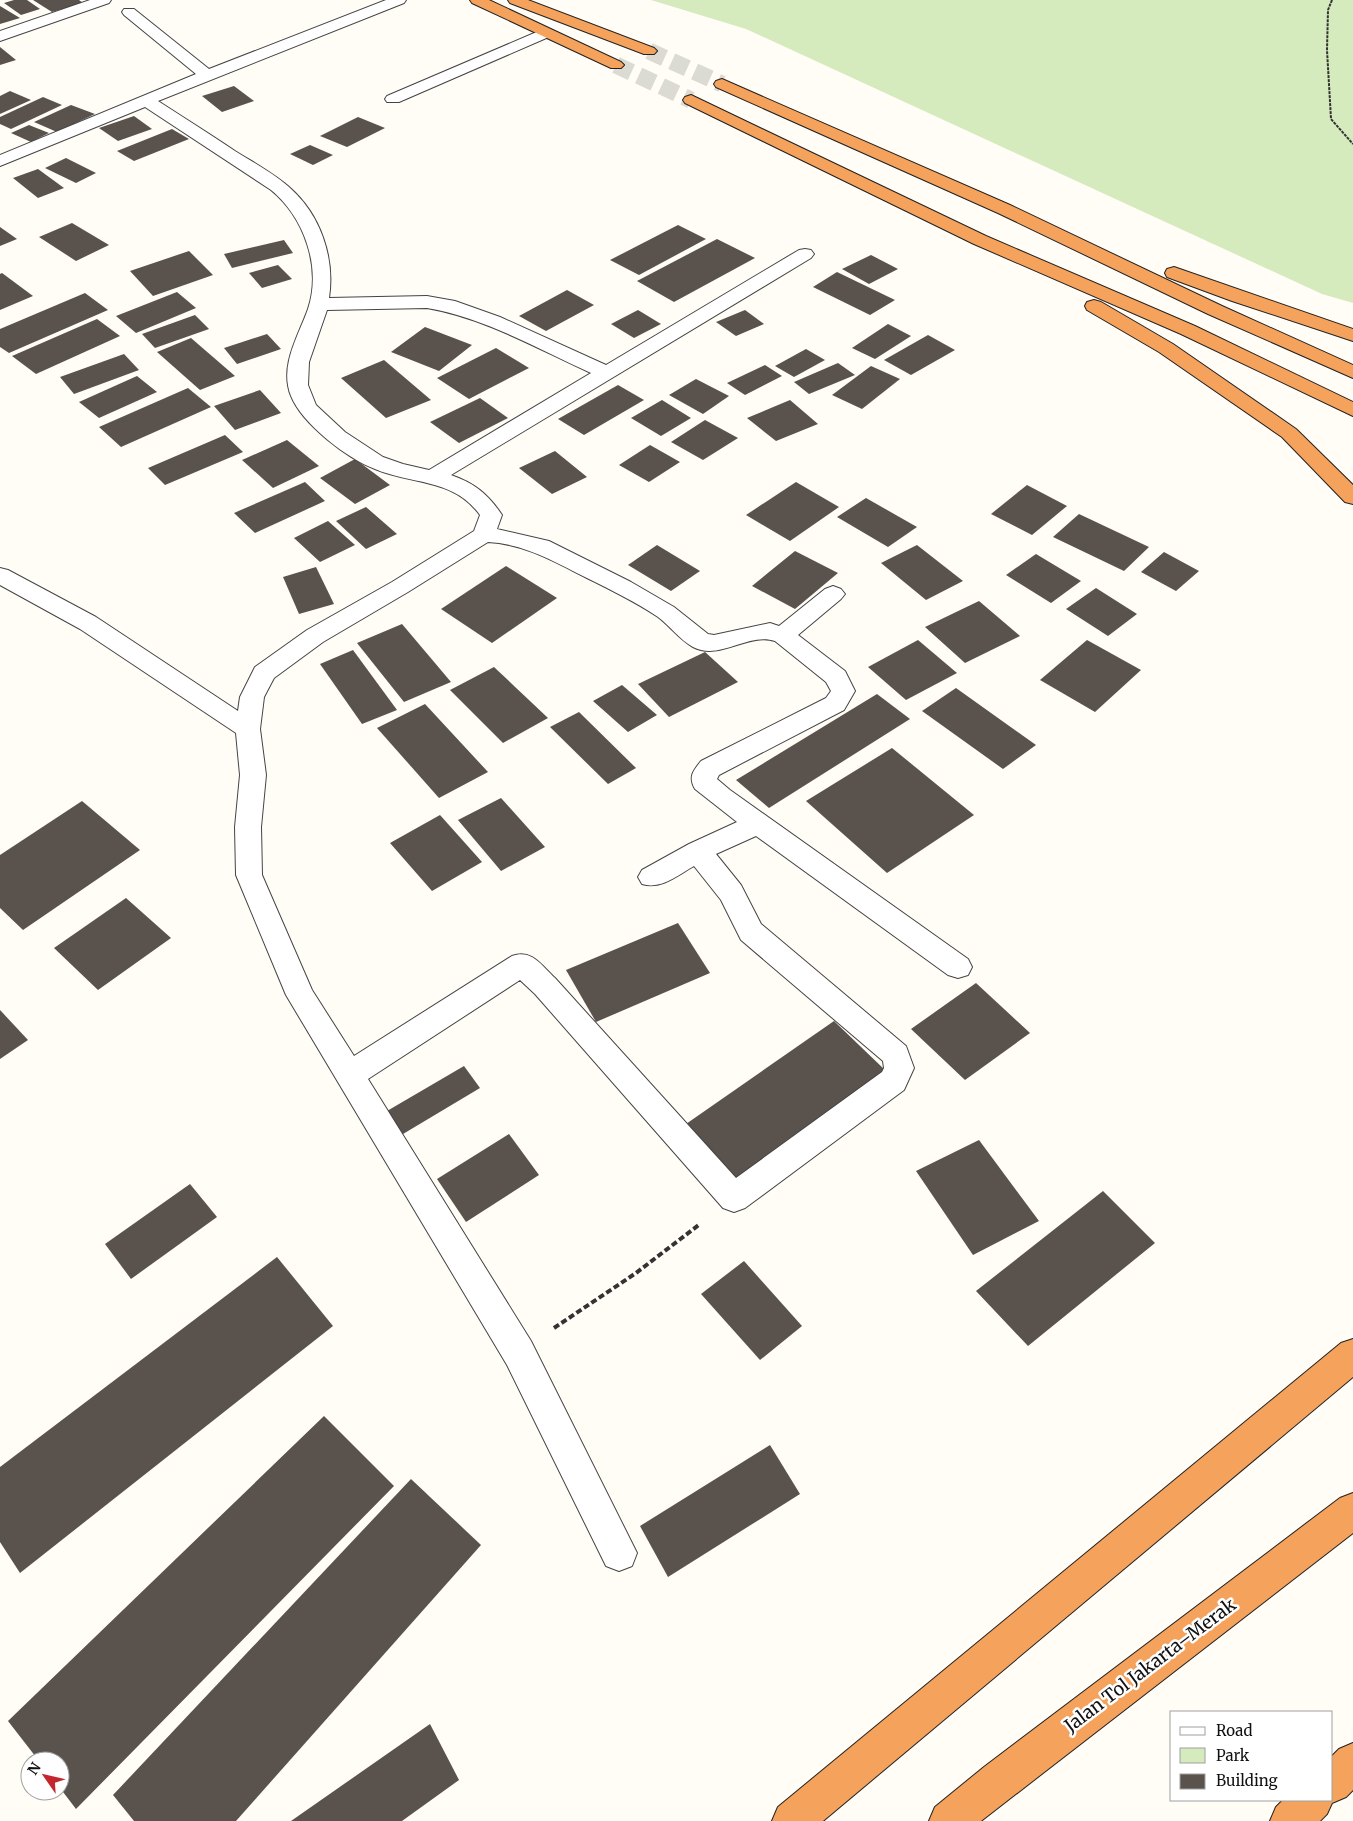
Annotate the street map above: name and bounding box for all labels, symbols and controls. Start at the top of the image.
street label: Jalan Tol Jakarta–Merak [1059,1593,1241,1738]
legend [1170,1711,1333,1801]
text: Road [1216,1721,1252,1740]
text: Park [1216,1746,1250,1765]
north arrow [20,1751,70,1801]
text: N [24,1759,45,1778]
text: Building [1216,1771,1278,1790]

